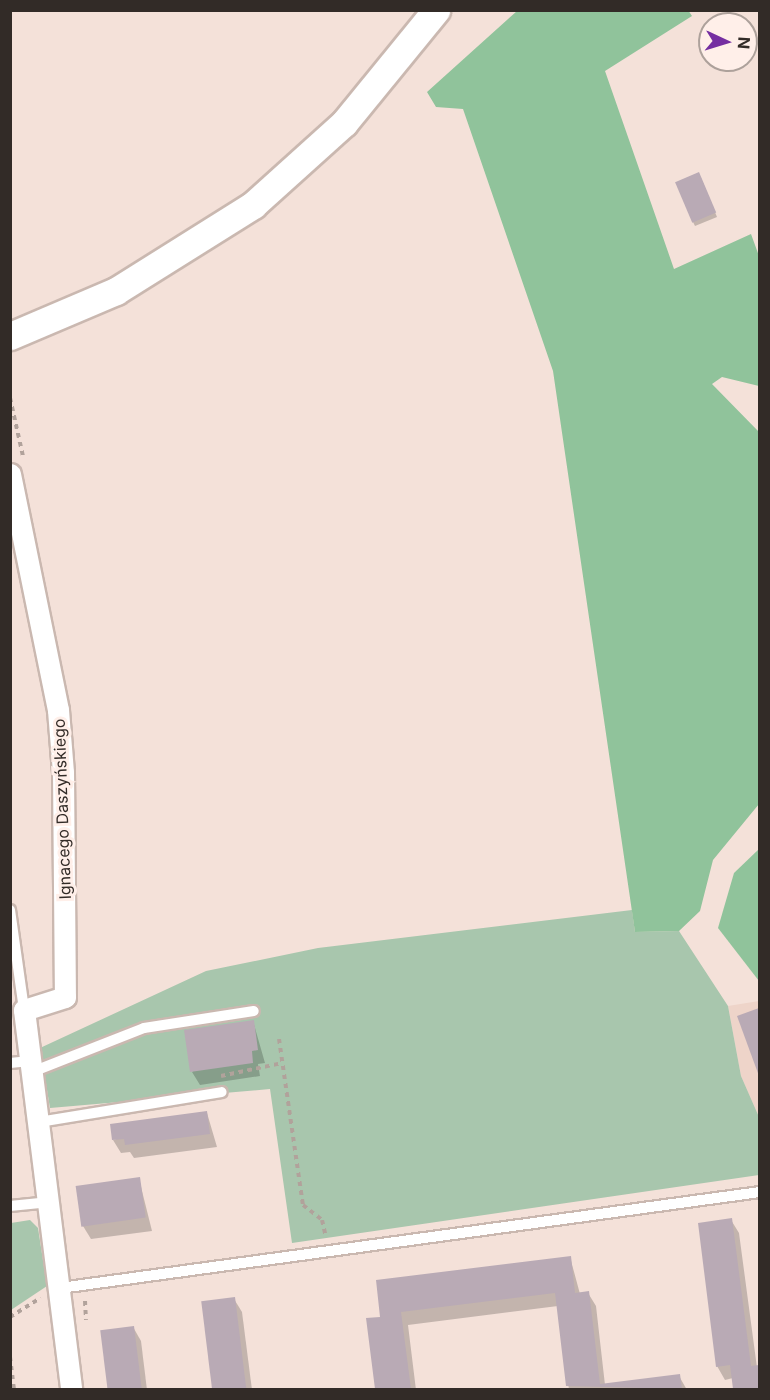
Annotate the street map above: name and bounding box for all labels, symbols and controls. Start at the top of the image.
north arrow [698,12,758,72]
text: N [734,36,754,50]
street label: Ignacego Daszyńskiego [49,718,75,900]

